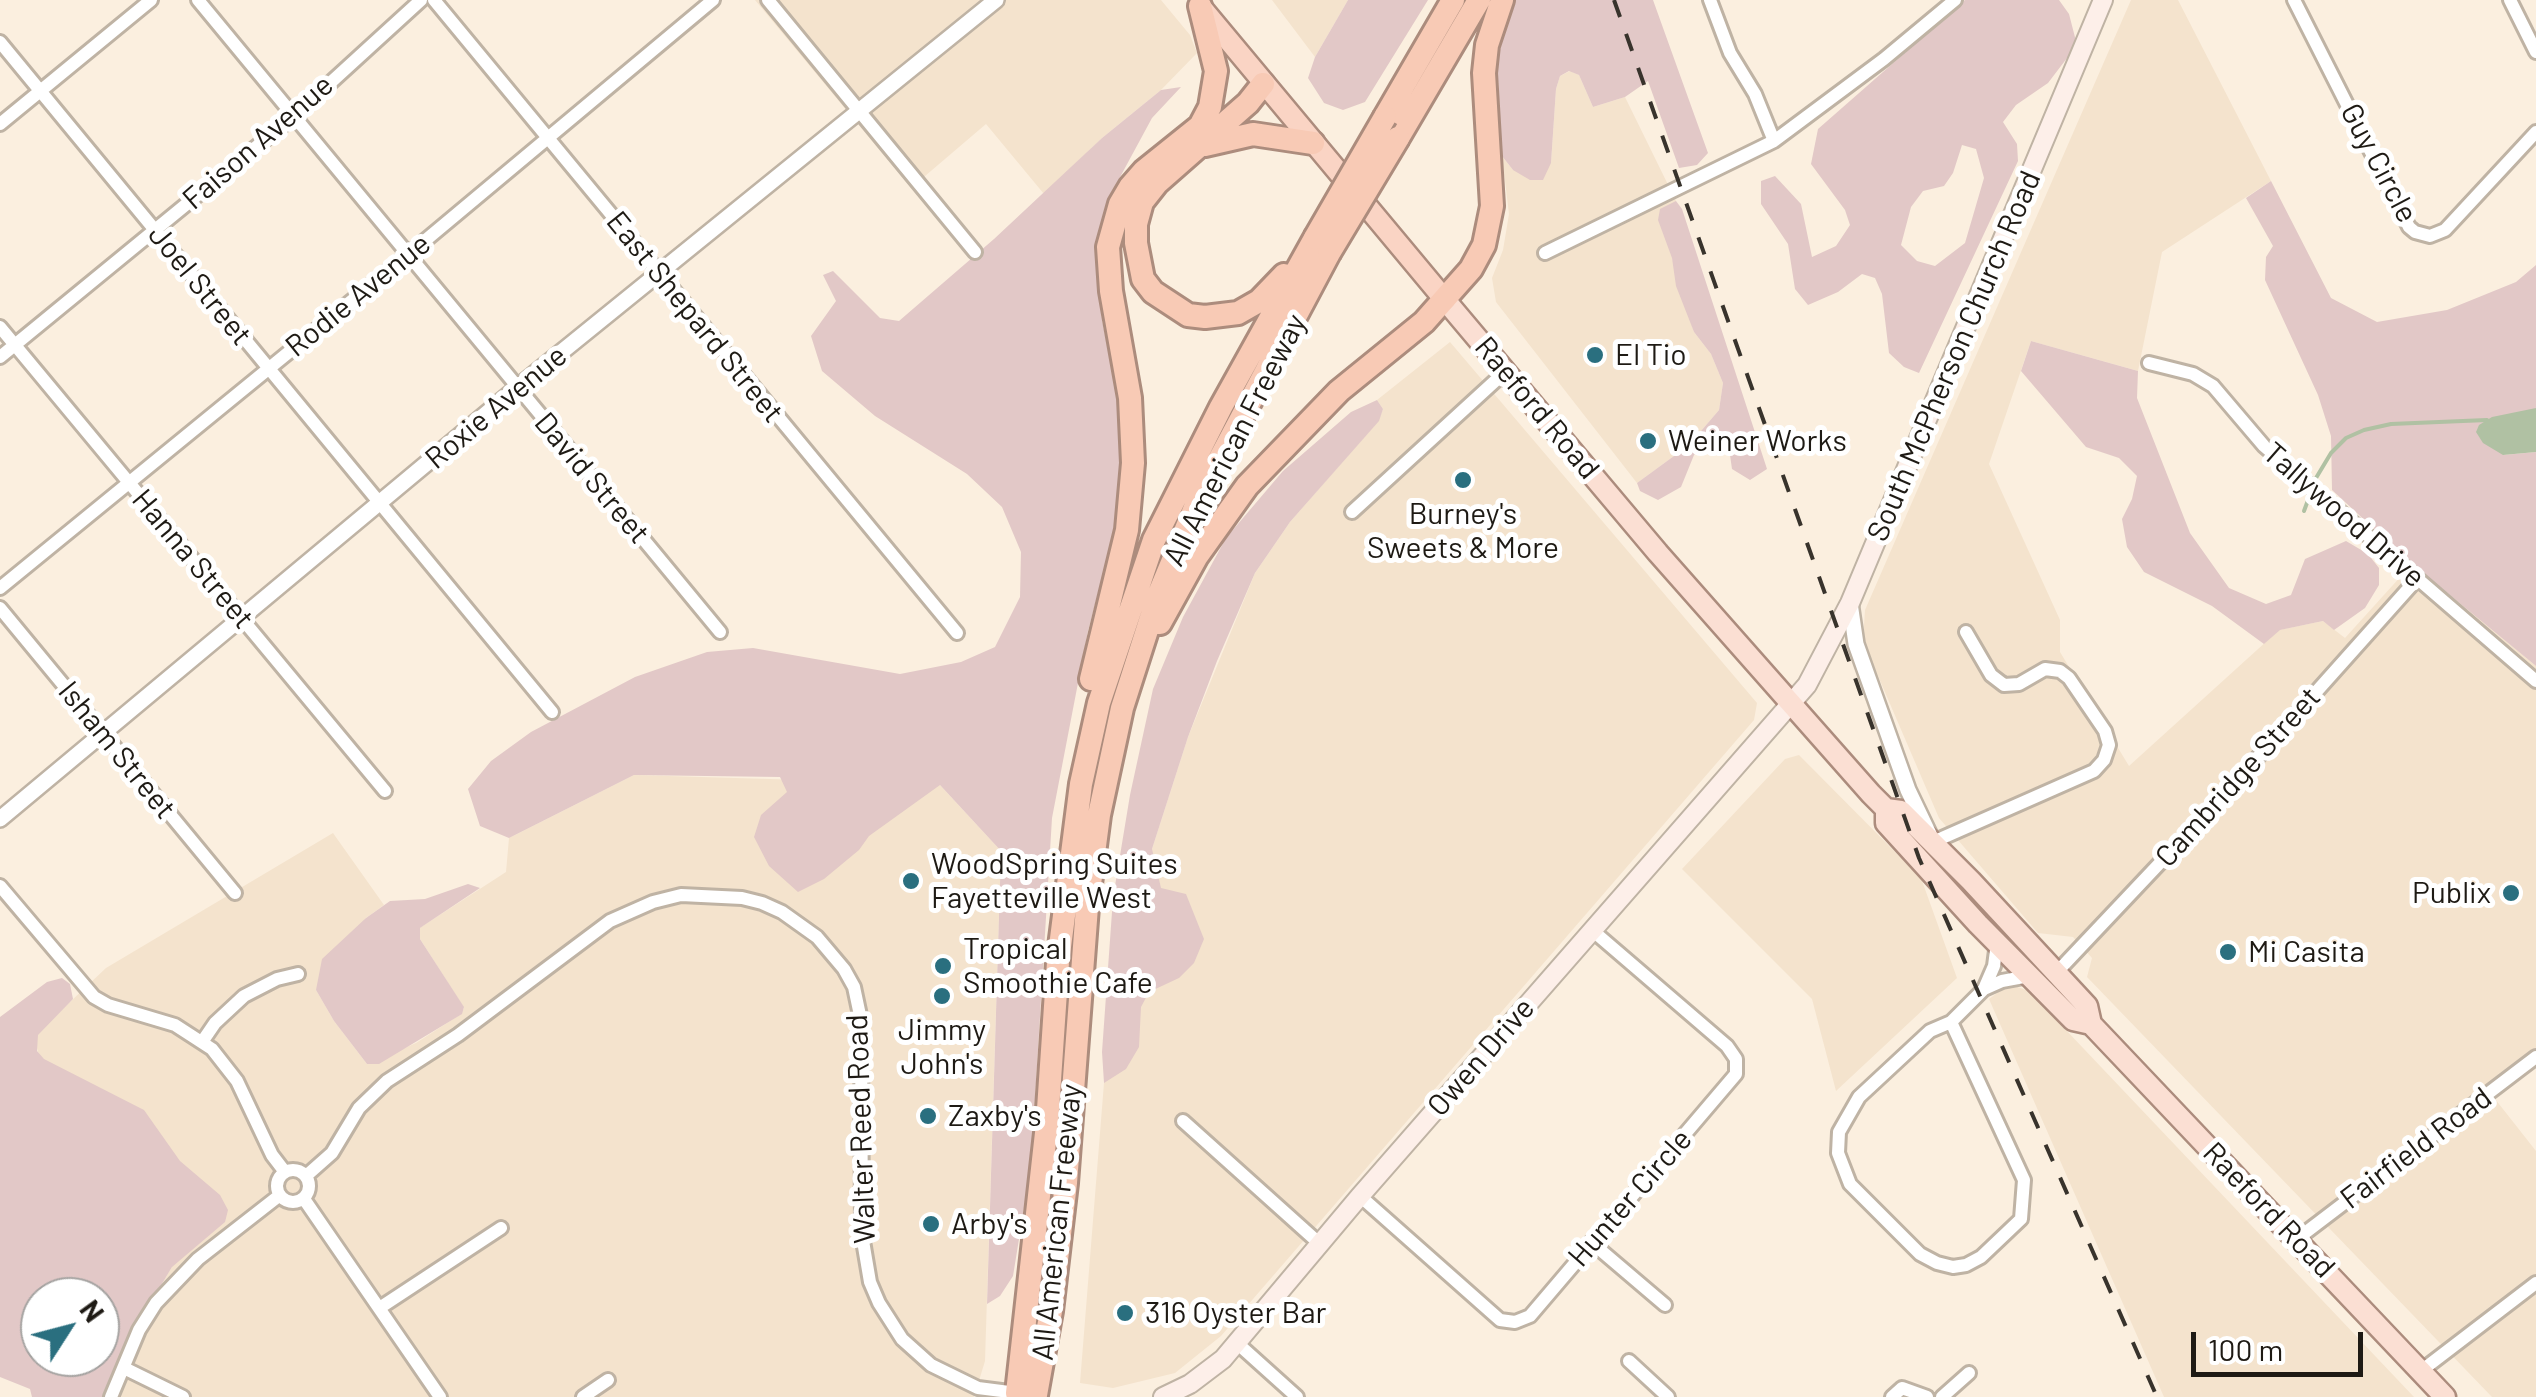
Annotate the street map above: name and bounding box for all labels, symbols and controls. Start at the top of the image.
street label: Faison Avenue [175,67,341,217]
street label: Guy Circle [2333,97,2425,229]
street label: South McPherson Church Road [1859,165,2049,547]
street label: East Shepard Street [599,204,791,430]
street label: Joel Street [141,218,259,352]
street label: Rodie Avenue [278,226,438,364]
street label: All American Freeway [1156,308,1314,572]
street label: Raeford Road [1467,330,1607,486]
street label: Roxie Avenue [418,337,574,477]
place label: El Tio [1615,337,1687,373]
marker: El Tio [1584,344,1606,366]
street label: David Street [527,405,657,551]
place label: Weiner Works [1668,423,1847,459]
marker: Weiner Works [1637,430,1659,452]
street label: Tallywood Drive [2256,435,2432,595]
marker: Burney's Sweets & More [1452,469,1474,491]
street label: Hanna Street [124,482,262,636]
place label: Burney's Sweets & More [1367,496,1559,566]
street label: Isham Street [51,674,183,826]
street label: Cambridge Street [2148,680,2328,874]
place label: WoodSpring Suites Fayetteville West [931,846,1178,916]
marker: WoodSpring Suites Fayetteville West [900,870,922,892]
place label: Publix [2412,875,2491,911]
marker: Publix [2500,882,2522,904]
place label: Tropical Smoothie Cafe [963,931,1153,1002]
place label: Mi Casita [2248,934,2365,970]
marker: Mi Casita [2217,941,2239,963]
marker: Tropical Smoothie Cafe [932,955,954,977]
marker: Jimmy John's [931,985,953,1007]
street label: Owen Drive [1420,991,1542,1123]
place label: Jimmy John's [898,1012,986,1082]
street label: Walter Reed Road [839,1014,883,1244]
street label: Fairfield Road [2333,1079,2499,1217]
street label: All American Freeway [1025,1082,1089,1362]
place label: Zaxby's [948,1098,1042,1134]
marker: Zaxby's [917,1105,939,1127]
street label: Hunter Circle [1561,1122,1699,1274]
street label: Raeford Road [2195,1135,2343,1285]
place label: Arby's [951,1206,1028,1242]
marker: Arby's [920,1213,942,1235]
north arrow [20,1277,120,1377]
text: N [73,1293,112,1328]
place label: 316 Oyster Bar [1145,1295,1326,1331]
marker: 316 Oyster Bar [1114,1302,1136,1324]
scale bar [2196,1312,2368,1374]
text: 100 m [2208,1331,2283,1367]

